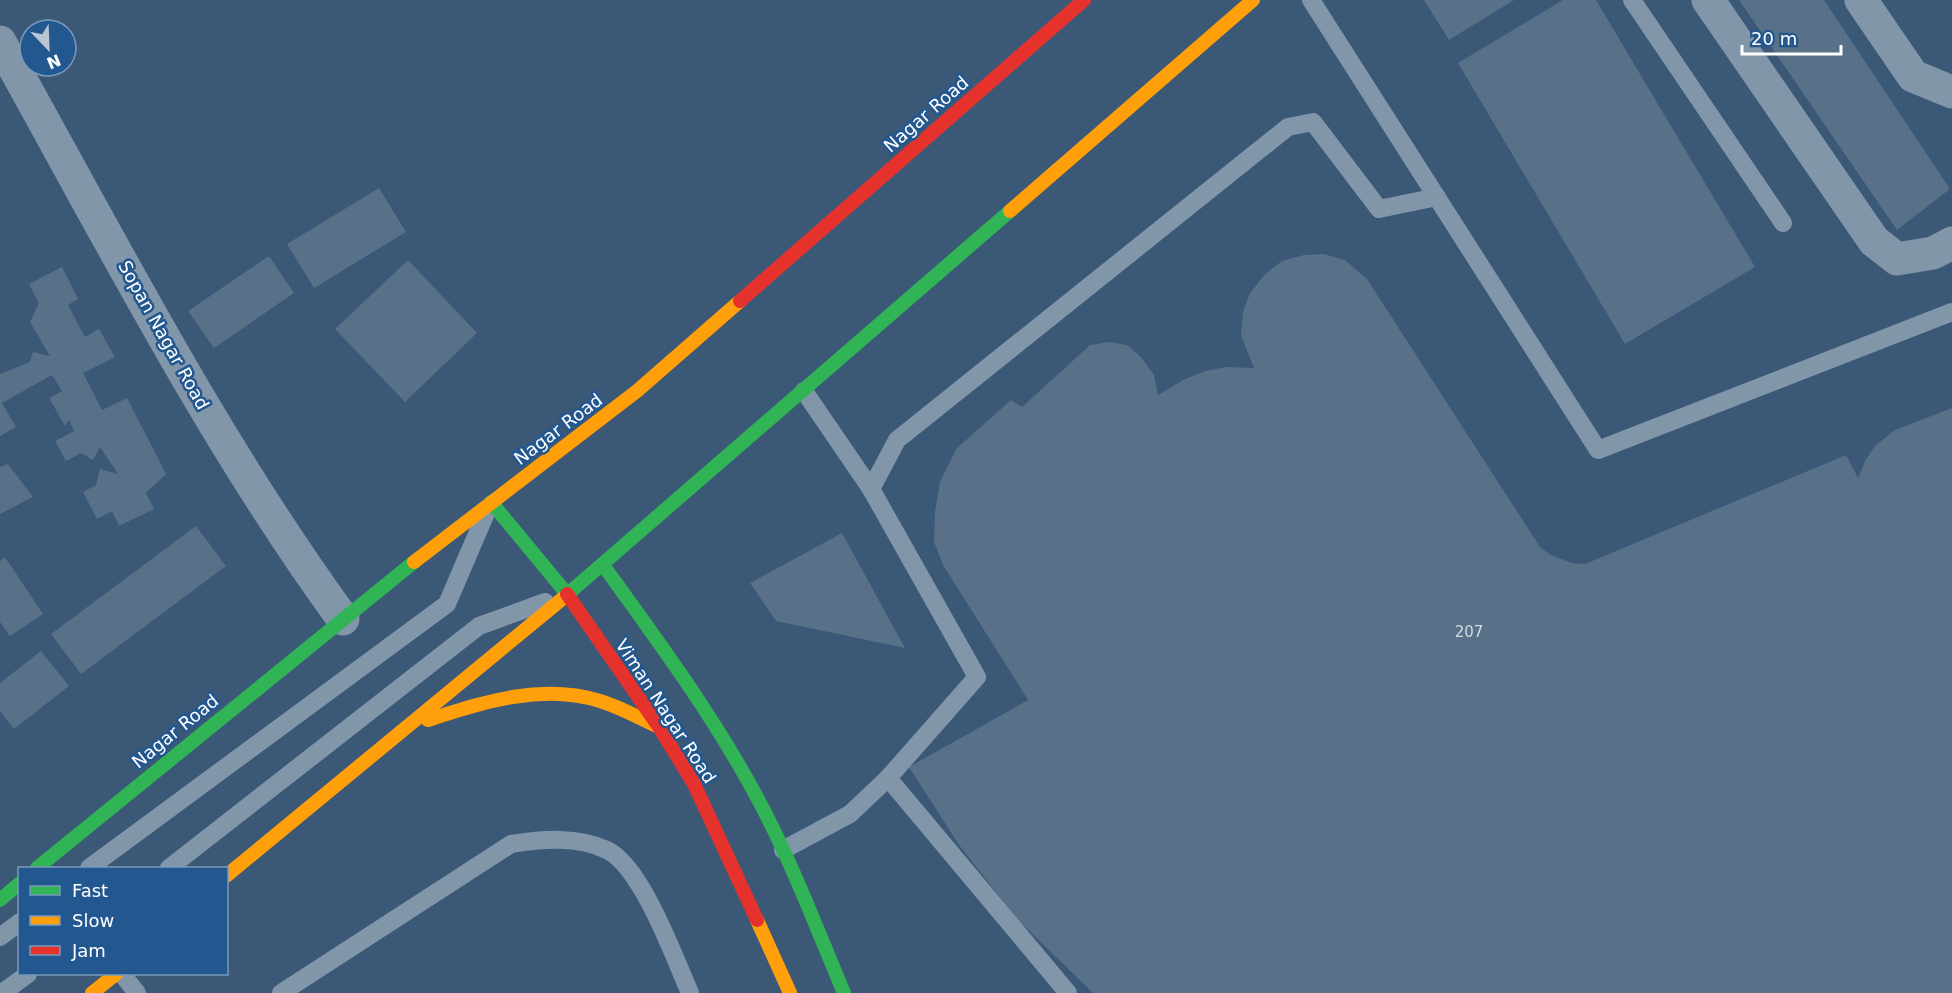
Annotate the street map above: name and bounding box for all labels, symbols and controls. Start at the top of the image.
north arrow [18,18,78,78]
scale bar [1742,18,1841,56]
text: 20 m [1751,28,1797,49]
text: N [44,50,64,73]
street label: Nagar Road [879,72,973,156]
street label: Sopan Nagar Road [114,257,214,413]
street label: Nagar Road [510,389,606,469]
house number: 207 [1455,623,1483,641]
street label: Viman Nagar Road [611,635,721,787]
street label: Nagar Road [127,690,223,772]
legend [18,867,228,975]
text: Fast [72,880,108,901]
text: Slow [72,910,114,931]
text: Jam [71,940,106,961]

